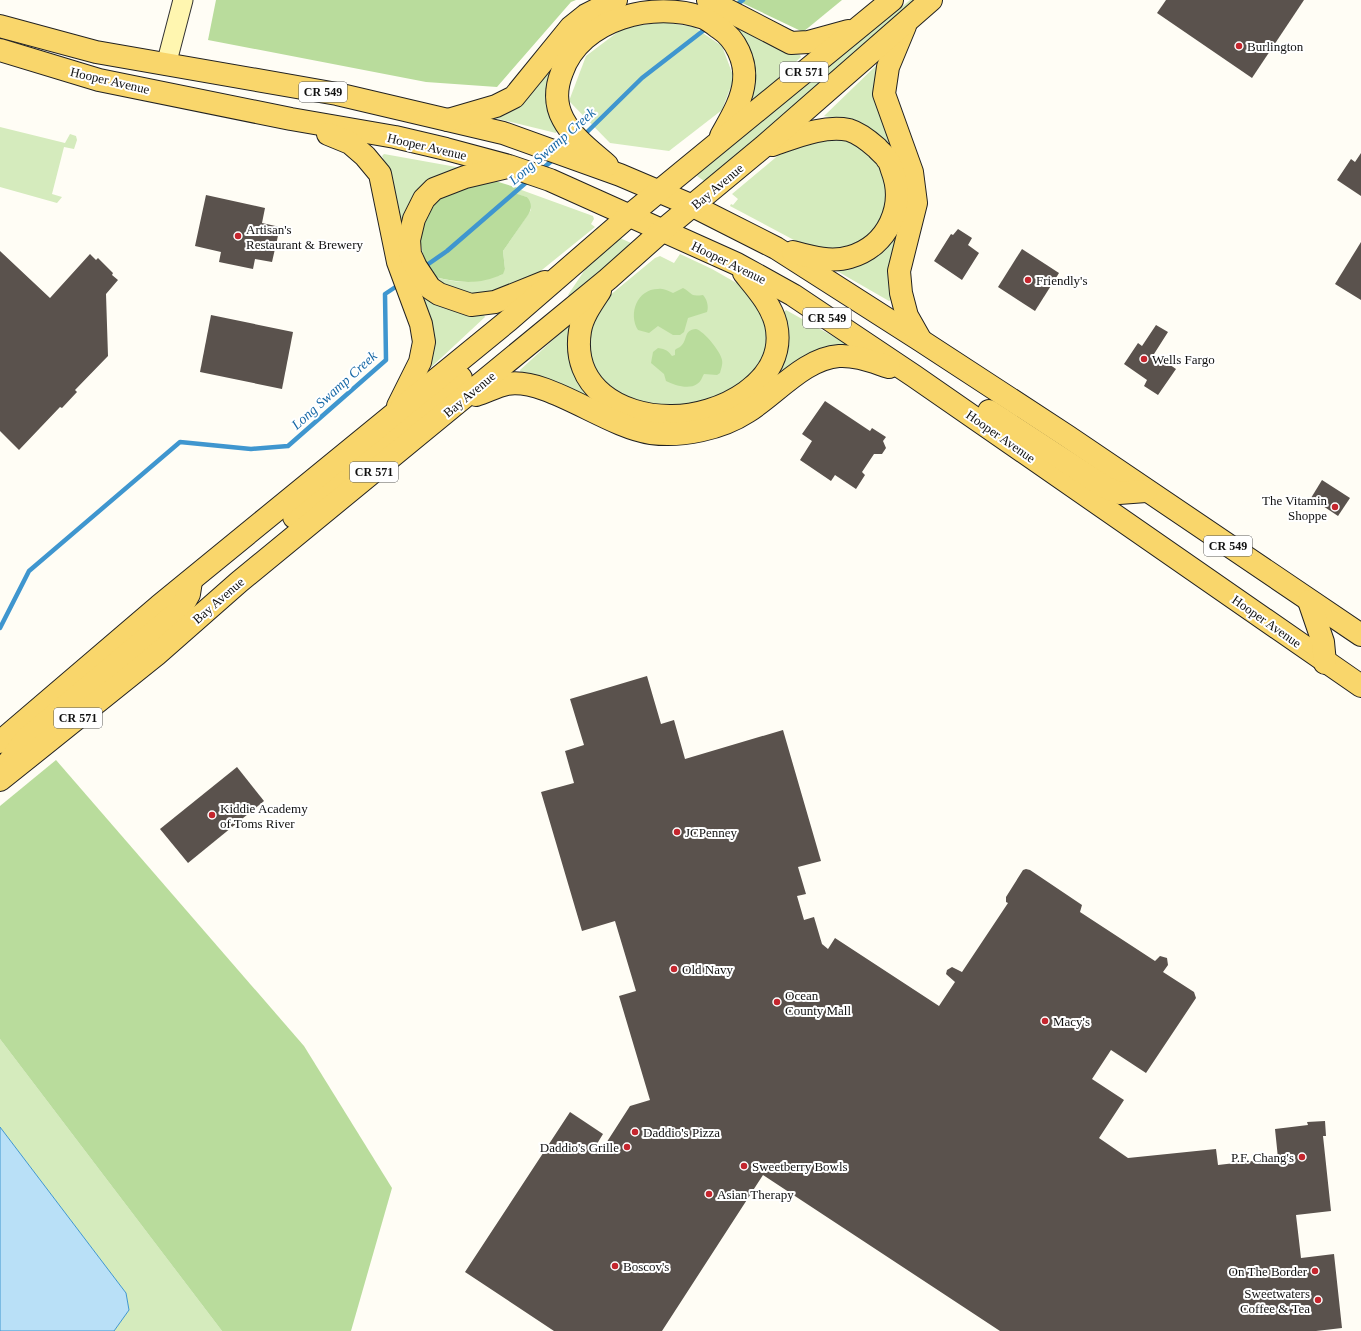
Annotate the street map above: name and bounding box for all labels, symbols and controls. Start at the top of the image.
place label: Burlington [1247,39,1304,54]
marker: Burlington [1234,41,1244,51]
road number: CR 571 [780,62,828,82]
street label: Hooper Avenue [69,64,151,97]
road number: CR 549 [299,82,347,102]
water label: Long Swamp Creek [505,104,599,189]
street label: Hooper Avenue [386,130,468,163]
street label: Bay Avenue [688,160,746,212]
place label: Artisan's Restaurant & Brewery [246,222,363,252]
marker: Artisan's Restaurant & Brewery [233,231,243,241]
street label: Hooper Avenue [689,238,769,287]
place label: Friendly's [1036,273,1087,288]
marker: Friendly's [1023,275,1033,285]
road number: CR 549 [803,308,851,328]
water label: Long Swamp Creek [288,348,380,433]
place label: Wells Fargo [1152,352,1215,367]
marker: Wells Fargo [1139,354,1149,364]
street label: Bay Avenue [440,368,498,420]
street label: Hooper Avenue [963,407,1038,466]
road number: CR 571 [350,462,398,482]
place label: The Vitamin Shoppe [1262,493,1327,523]
marker: The Vitamin Shoppe [1330,502,1340,512]
road number: CR 549 [1204,536,1252,556]
street label: Bay Avenue [190,574,247,627]
street label: Hooper Avenue [1229,592,1304,651]
road number: CR 571 [54,708,102,728]
place label: Kiddie Academy of Toms River [220,801,308,831]
marker: Kiddie Academy of Toms River [207,810,217,820]
place label: JCPenney [685,825,738,840]
marker: JCPenney [672,827,682,837]
place label: Old Navy [682,962,733,977]
marker: Old Navy [669,964,679,974]
place label: Ocean County Mall [785,988,851,1018]
marker: Ocean County Mall [772,997,782,1007]
place label: Macy's [1053,1014,1090,1029]
marker: Macy's [1040,1016,1050,1026]
place label: Daddio's Pizza [643,1125,720,1140]
marker: Daddio's Pizza [630,1127,640,1137]
place label: Daddio's Grille [540,1140,619,1155]
marker: Daddio's Grille [622,1142,632,1152]
place label: P.F. Chang's [1231,1150,1294,1165]
marker: P.F. Chang's [1297,1152,1307,1162]
place label: Sweetberry Bowls [752,1159,848,1174]
marker: Sweetberry Bowls [739,1161,749,1171]
place label: Asian Therapy [717,1187,794,1202]
marker: Asian Therapy [704,1189,714,1199]
place label: Boscov's [623,1259,669,1274]
marker: Boscov's [610,1261,620,1271]
place label: On The Border [1229,1264,1308,1279]
marker: On The Border [1310,1266,1320,1276]
place label: Sweetwaters Coffee & Tea [1240,1286,1310,1316]
marker: Sweetwaters Coffee & Tea [1313,1295,1323,1305]

